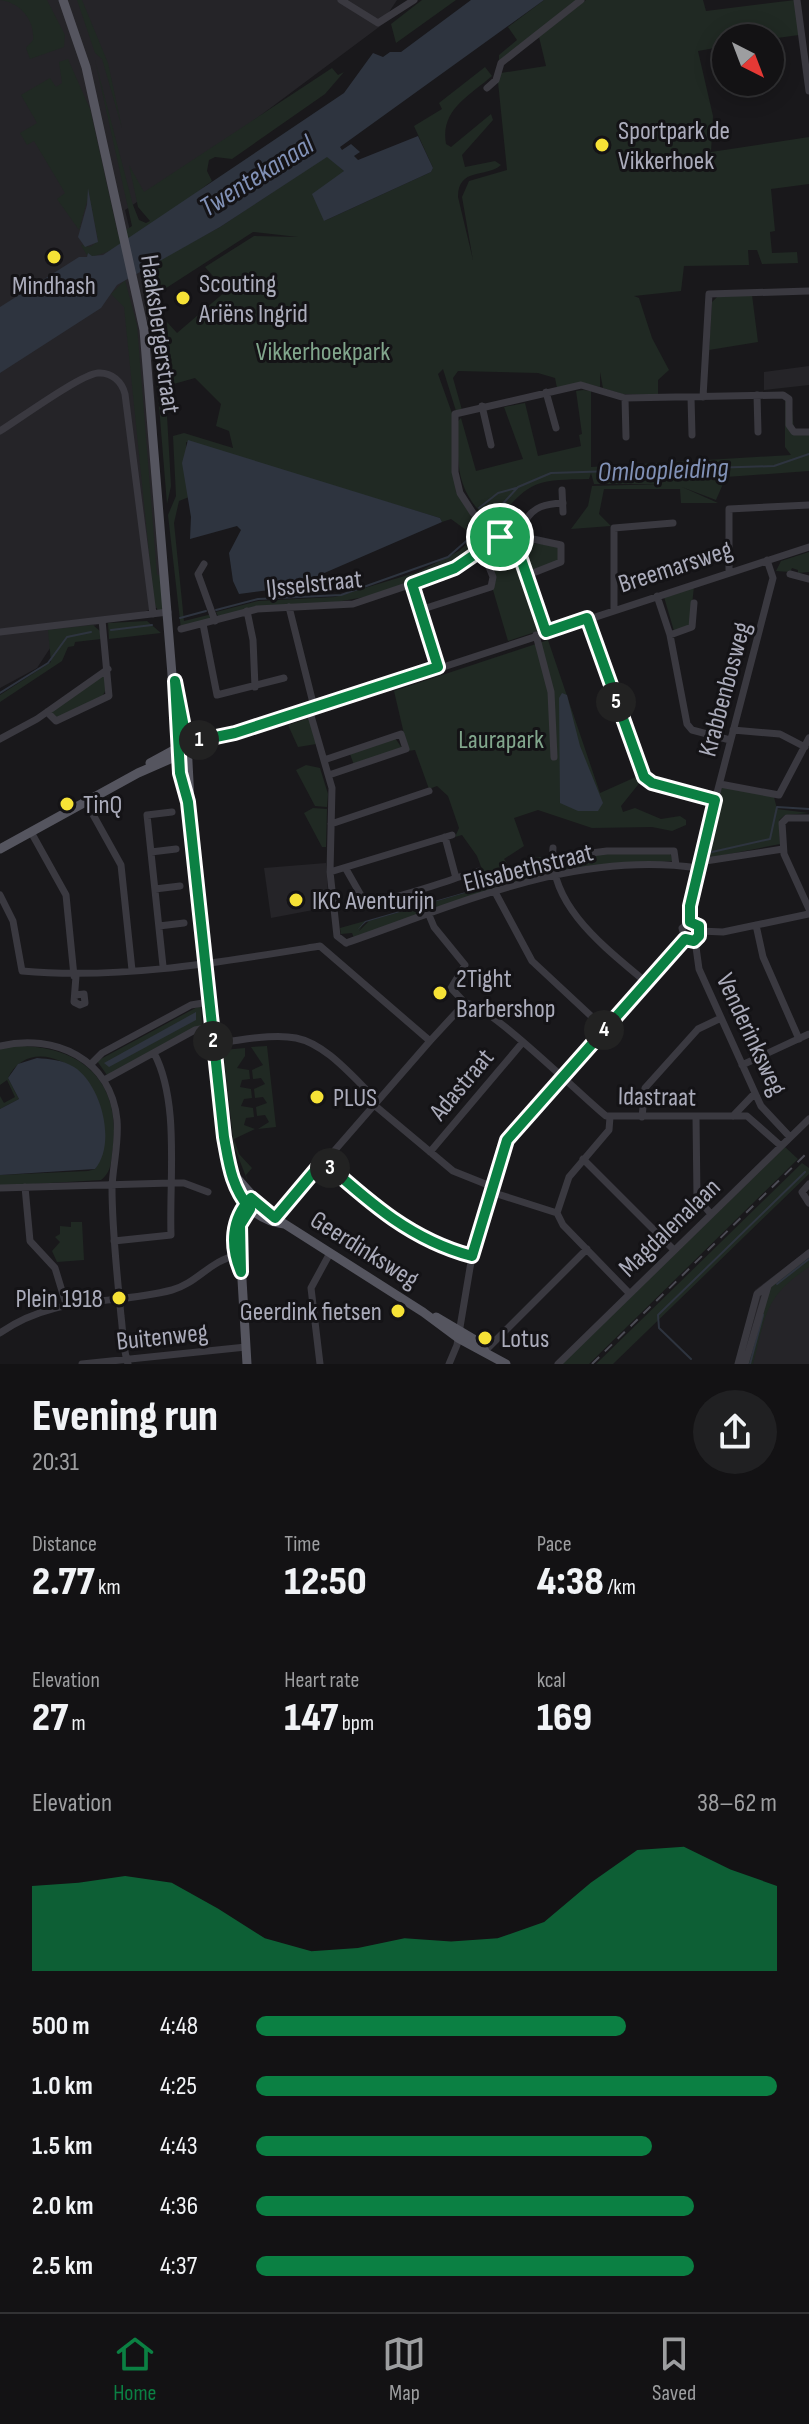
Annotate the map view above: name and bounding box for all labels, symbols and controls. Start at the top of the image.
north arrow [712,24,784,96]
map controls [712,24,784,96]
place label: Sportpark de Vikkerhoek [618,116,730,177]
water label: Twentekanaal [194,128,321,224]
marker: Sportpark de Vikkerhoek [593,136,611,154]
marker: Mindhash [45,248,63,266]
street label: Haaksbergerstraat [133,253,186,416]
place label: Scouting Ariëns Ingrid [198,269,308,330]
place label: Mindhash [12,271,96,302]
marker: Scouting Ariëns Ingrid [174,289,192,307]
park label: Vikkerhoekpark [256,337,390,368]
water label: Omloopleiding [597,452,730,489]
pin [466,503,534,571]
icon: arrive [478,515,522,559]
street label: Breemarsweg [615,534,736,600]
street label: IJsselstraat [265,564,364,605]
street label: Krabbenbosweg [693,619,758,760]
pin: 5 [596,682,636,722]
text: 5 [611,688,621,715]
pin: 1 [179,720,219,760]
park label: Laurapark [458,725,544,756]
text: 1 [195,726,203,753]
place label: TinQ [83,790,122,821]
marker: TinQ [58,795,76,813]
street label: Elisabethstraat [460,837,597,900]
place label: IKC Aventurijn [312,886,435,917]
marker: IKC Aventurijn [287,891,305,909]
place label: 2Tight Barbershop [456,964,555,1025]
street label: Venderinksweg [709,969,792,1101]
marker: 2Tight Barbershop [431,984,449,1002]
pin: 4 [584,1010,624,1050]
text: 4 [599,1016,609,1043]
pin: 2 [193,1021,233,1061]
text: 2 [208,1027,218,1054]
street label: Adastraat [423,1043,501,1128]
street label: Idastraat [618,1081,696,1114]
place label: PLUS [333,1083,377,1114]
marker: PLUS [308,1088,326,1106]
pin: 3 [310,1148,350,1188]
text: 3 [325,1154,335,1181]
street label: Magdalenalaan [613,1172,727,1284]
street label: Geerdinksweg [304,1205,424,1296]
place label: Plein 1918 [16,1284,103,1315]
marker: Plein 1918 [110,1289,128,1307]
place label: Geerdink fietsen [240,1297,382,1328]
marker: Geerdink fietsen [389,1302,407,1320]
street label: Buitenweg [115,1317,209,1358]
place label: Lotus [501,1324,549,1355]
marker: Lotus [476,1329,494,1347]
text: Evening run [32,1390,218,1443]
button: share [693,1390,777,1474]
text: 20:31 [32,1447,79,1478]
text: Distance [32,1531,97,1558]
text: Time [284,1531,320,1558]
text: Pace [537,1531,572,1558]
text: 2.77 [32,1558,95,1606]
text: 12:50 [284,1558,367,1606]
text: 4:38 [537,1558,604,1606]
text: km [95,1574,121,1601]
text: /km [604,1574,636,1601]
text: Elevation [32,1667,100,1694]
text: Heart rate [284,1667,359,1694]
text: kcal [537,1667,566,1694]
text: 27 [32,1694,68,1742]
text: 147 [284,1694,338,1742]
text: 169 [537,1694,592,1742]
text: m [68,1710,86,1737]
text: bpm [338,1710,374,1737]
text: Elevation [32,1788,112,1819]
text: 38–62 m [697,1788,777,1819]
text: 500 m [32,2011,89,2042]
text: 4:48 [160,2011,198,2042]
text: 1.0 km [32,2071,93,2102]
text: 4:25 [160,2071,197,2102]
text: 1.5 km [32,2131,92,2162]
text: 4:43 [160,2131,198,2162]
text: 2.0 km [32,2191,93,2222]
text: 4:36 [160,2191,198,2222]
text: 2.5 km [32,2251,93,2282]
text: 4:37 [160,2251,197,2282]
tab: Home [113,2332,157,2407]
tab: Map [382,2332,426,2407]
tab: Saved [652,2332,696,2407]

